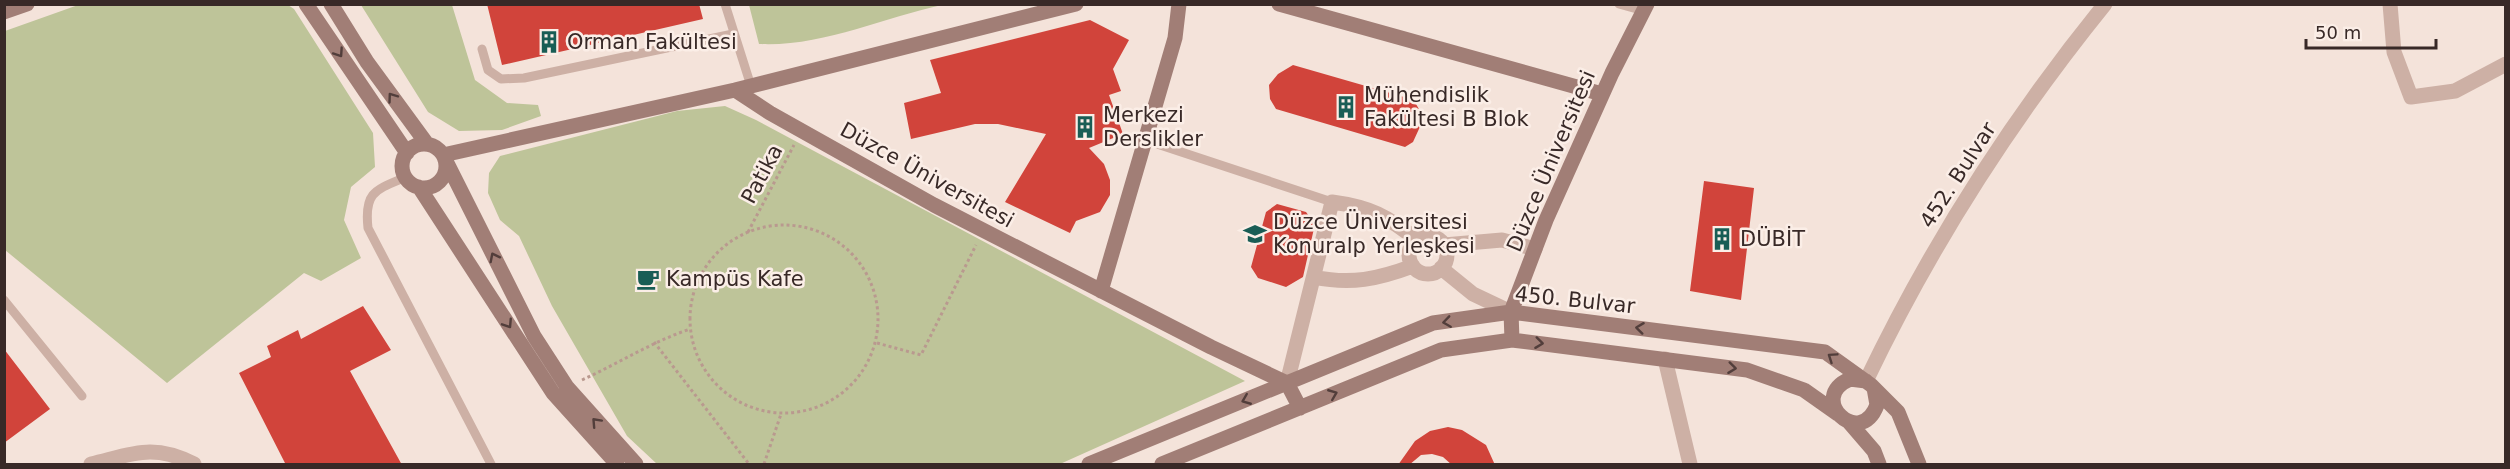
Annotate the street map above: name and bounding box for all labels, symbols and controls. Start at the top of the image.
scale bar [2306,12,2436,50]
text: 50 m [2315,22,2361,43]
building icon: Orman Fakültesi [536,29,562,55]
place label: Orman Fakültesi [567,30,737,54]
one-way arrow [332,46,343,57]
street label: Düzce Üniversitesi [1501,66,1600,255]
place label: Mühendislik Fakültesi B Blok [1364,83,1529,131]
one-way arrow [388,92,399,103]
building icon: Mühendislik Fakültesi B Blok [1333,94,1359,120]
place label: Merkezi Derslikler [1103,103,1203,151]
building icon: Merkezi Derslikler [1072,114,1098,140]
street label: Düzce Üniversitesi [836,116,1019,233]
street label: 452. Bulvar [1915,117,2001,232]
street label: Patika [737,140,787,208]
place label: Düzce Üniversitesi Konuralp Yerleşkesi [1273,209,1475,258]
school or university icon: Düzce Üniversitesi Konuralp Yerleşkesi [1242,221,1268,247]
building icon: DÜBİT [1709,226,1735,252]
place label: DÜBİT [1740,226,1805,251]
one-way arrow [490,252,501,263]
cafe icon: Kampüs Kafe [635,266,661,292]
place label: Kampüs Kafe [666,267,804,291]
street label: 450. Bulvar [1514,282,1637,318]
one-way arrow [1442,315,1452,327]
one-way arrow [501,317,512,328]
one-way arrow [1636,323,1645,335]
one-way arrow [1534,336,1543,349]
one-way arrow [1828,353,1838,365]
one-way arrow [1728,361,1737,373]
one-way arrow [1326,389,1337,401]
one-way arrow [1241,393,1252,405]
one-way arrow [592,418,603,428]

